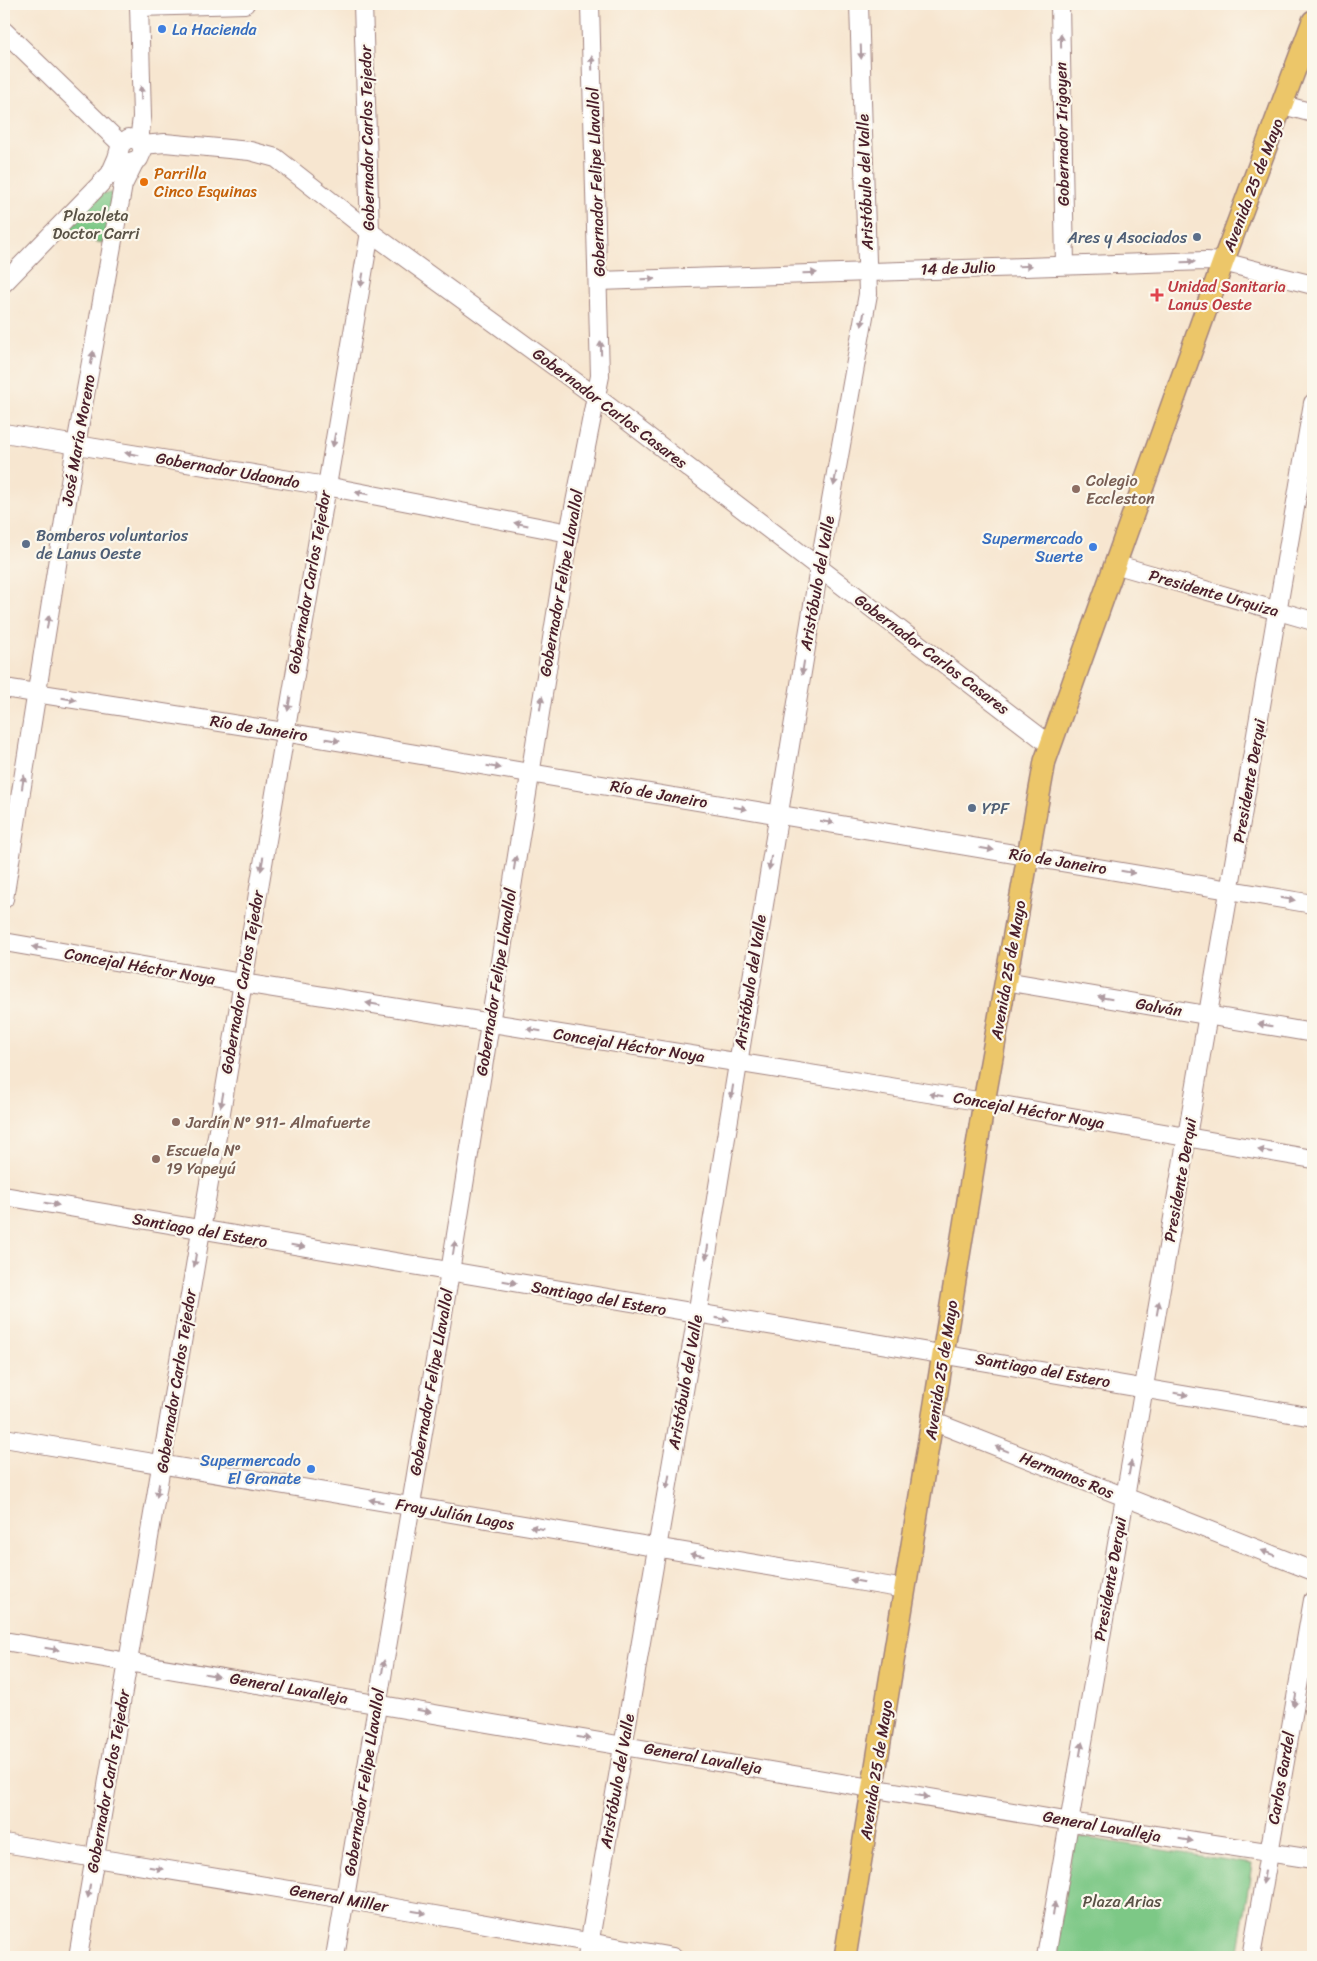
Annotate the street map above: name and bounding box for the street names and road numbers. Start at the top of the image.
street label: Gobernador Carlos Tejedor [351,43,383,231]
street label: Gobernador Irigoyen [1046,61,1078,206]
street label: Gobernador Felipe Llavallol [578,86,614,277]
street label: Aristóbulo del Valle [848,113,882,251]
street label: Avenida 25 de Mayo [1214,114,1292,257]
street label: 14 de Julio [920,252,996,284]
street label: Gobernador Carlos Casares [526,340,694,477]
street label: José María Moreno [52,372,104,509]
street label: Gobernador Udaondo [154,443,302,497]
street label: Gobernador Carlos Tejedor [279,487,340,676]
street label: Gobernador Felipe Llavallol [530,487,592,679]
street label: Aristóbulo del Valle [791,513,843,653]
street label: Presidente Urquiza [1146,561,1282,625]
street label: Gobernador Carlos Casares [848,586,1016,723]
street label: Río de Janeiro [208,706,310,750]
street label: Presidente Derqui [1224,716,1274,845]
street label: Río de Janeiro [608,771,710,817]
street label: Río de Janeiro [1007,839,1109,883]
street label: Gobernador Felipe Llavallol [467,886,525,1078]
street label: Gobernador Carlos Tejedor [212,887,273,1076]
street label: Avenida 25 de Mayo [981,898,1035,1043]
street label: Aristóbulo del Valle [725,912,775,1052]
street label: Concejal Héctor Noya [62,938,218,994]
street label: Galván [1133,989,1185,1025]
street label: Concejal Héctor Noya [551,1019,707,1071]
street label: Concejal Héctor Noya [951,1082,1107,1138]
street label: Presidente Derqui [1155,1115,1205,1244]
street label: Santiago del Estero [130,1204,270,1256]
street label: Santiago del Estero [529,1272,669,1324]
street label: Gobernador Carlos Tejedor [147,1286,205,1475]
street label: Gobernador Felipe Llavallol [400,1286,462,1478]
street label: Avenida 25 de Mayo [915,1298,966,1443]
street label: Aristóbulo del Valle [659,1312,711,1452]
street label: Santiago del Estero [973,1344,1113,1396]
street label: Hermanos Ros [1015,1443,1119,1507]
street label: Fray Julián Lagos [393,1489,517,1539]
street label: Presidente Derqui [1085,1514,1135,1643]
street label: General Lavalleja [228,1663,350,1713]
street label: Gobernador Carlos Tejedor [78,1686,139,1875]
street label: Gobernador Felipe Llavallol [335,1686,393,1878]
street label: Avenida 25 de Mayo [850,1698,901,1843]
street label: Aristóbulo del Valle [591,1711,643,1851]
street label: Carlos Gardel [1259,1729,1303,1827]
street label: General Lavalleja [642,1733,764,1783]
street label: General Lavalleja [1041,1801,1163,1851]
street label: General Miller [287,1875,392,1921]

